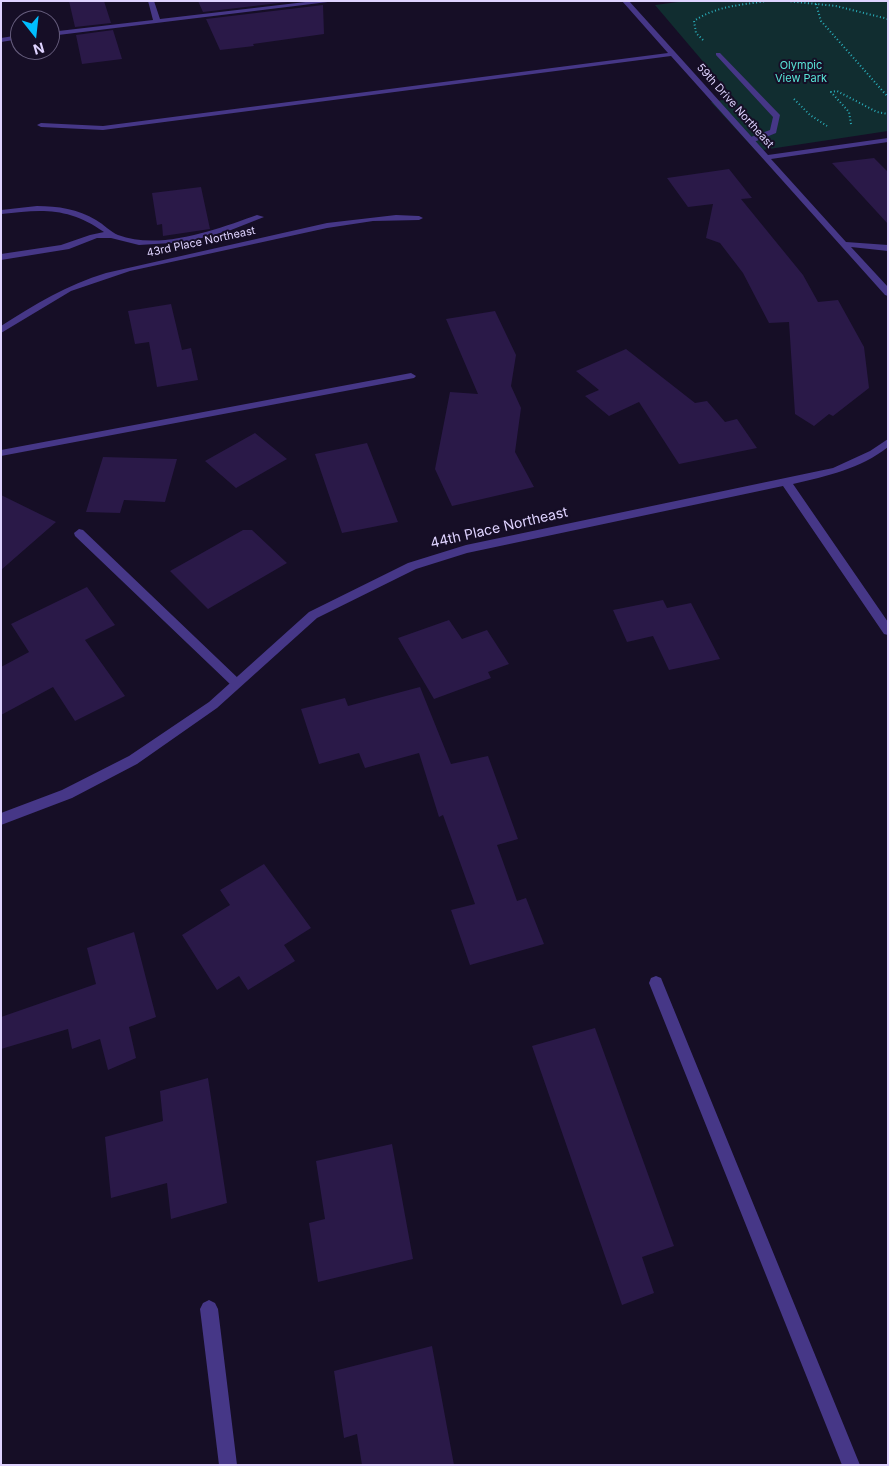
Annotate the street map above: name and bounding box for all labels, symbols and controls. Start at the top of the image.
north arrow [10,10,60,60]
text: N [32,39,46,59]
park label: Olympic View Park [775,59,827,85]
street label: 59th Drive Northeast [694,61,776,151]
street label: 43rd Place Northeast [145,224,257,260]
street label: 44th Place Northeast [429,504,569,552]

